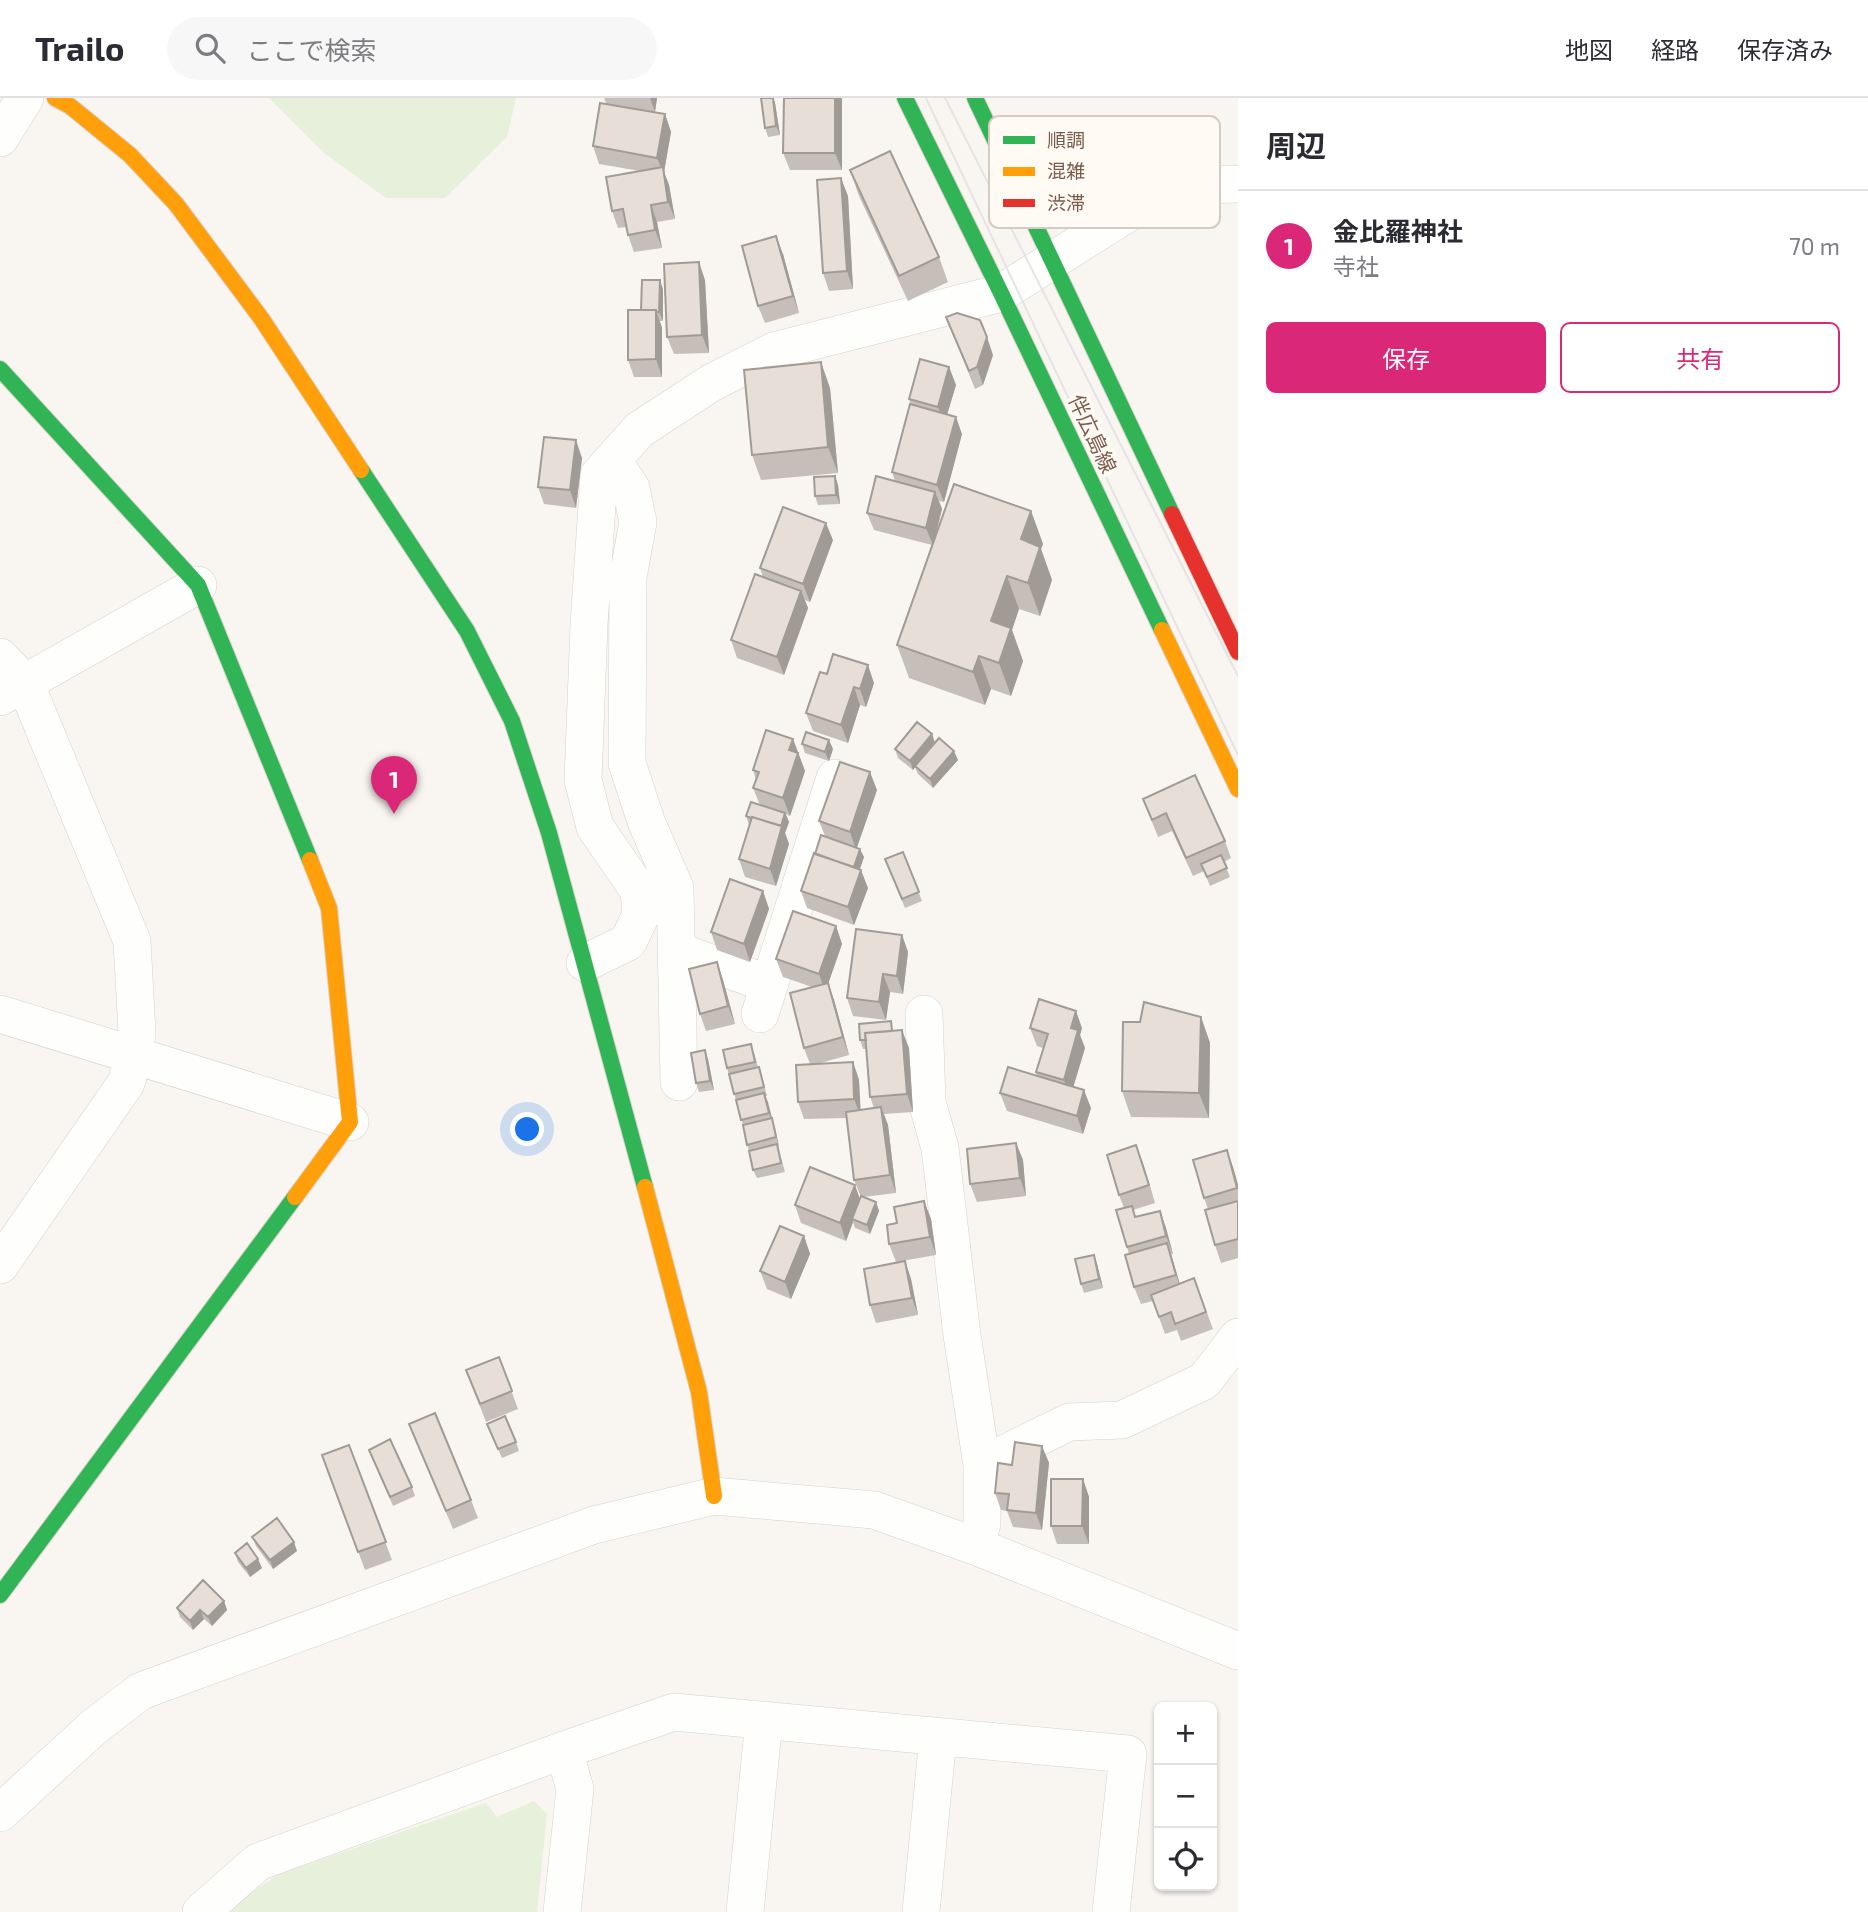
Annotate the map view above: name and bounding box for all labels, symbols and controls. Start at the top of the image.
search box [167,17,657,80]
text: Trailo [35,28,125,68]
icon: search [191,29,229,67]
text: ここで検索 [247,34,377,65]
text: 地図 [1565,35,1613,64]
text: 経路 [1651,35,1699,64]
text: 保存済み [1737,35,1833,64]
legend [989,116,1220,228]
text: 周辺 [1266,127,1326,163]
text: 順調 [1047,128,1085,151]
text: 混雑 [1047,159,1085,182]
text: 渋滞 [1047,191,1085,214]
text: 金比羅神社 [1333,215,1463,246]
text: 1 [1284,232,1294,260]
text: 70 m [1789,232,1840,260]
text: 寺社 [1333,252,1379,280]
button: 保存 [1266,322,1546,393]
button: 共有 [1560,322,1840,393]
street label: 伴広島線 [1064,390,1122,477]
pin: 1 [371,756,417,814]
your location [510,1112,544,1146]
map controls [1154,1702,1217,1891]
button: + [1154,1702,1217,1765]
button: − [1154,1765,1217,1828]
button: locate [1154,1828,1217,1891]

